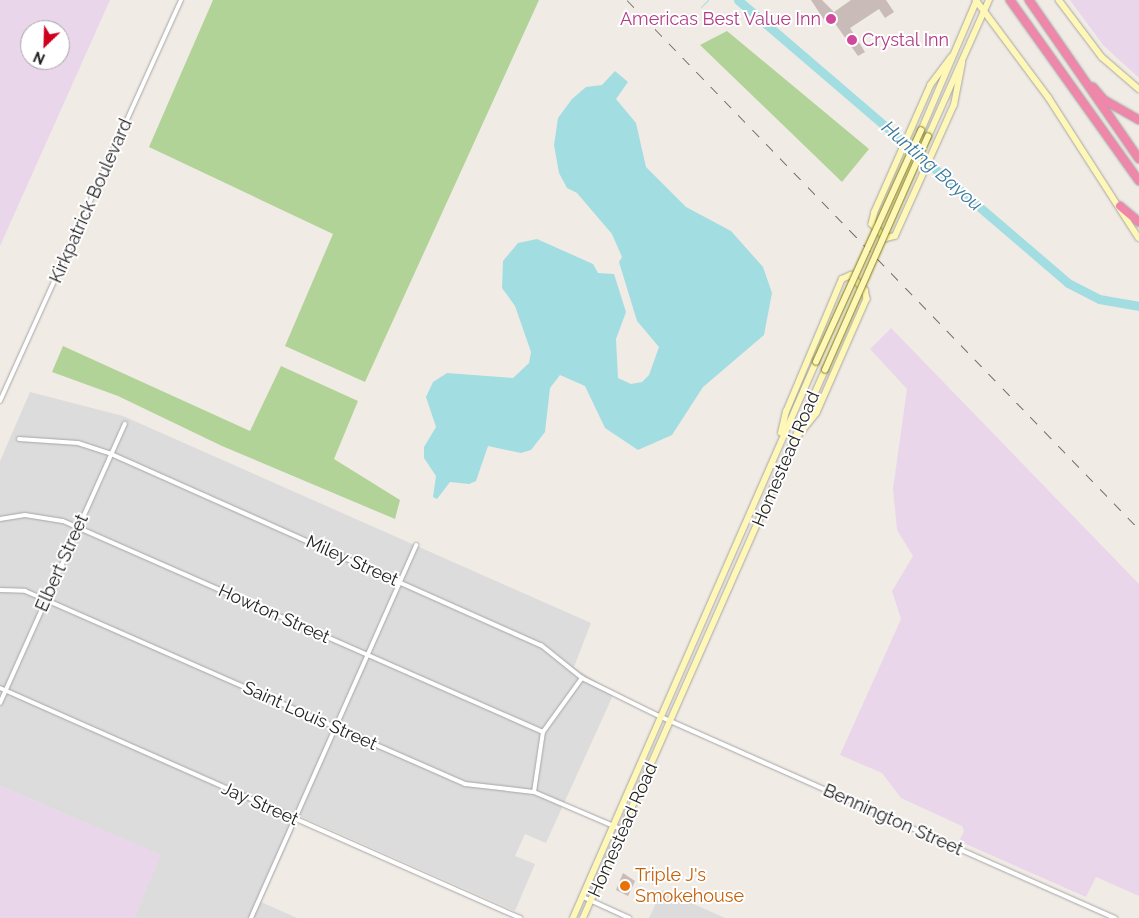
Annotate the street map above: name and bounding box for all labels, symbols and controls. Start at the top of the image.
place label: Americas Best Value Inn [619,8,821,30]
marker: Americas Best Value Inn [825,13,837,25]
north arrow [20,20,70,70]
place label: Crystal Inn [862,29,950,51]
marker: Crystal Inn [846,34,858,46]
text: N [31,48,47,67]
street label: Kirkpatrick Boulevard [45,116,137,286]
water label: Hunting Bayou [877,116,987,216]
street label: Homestead Road [748,388,824,530]
street label: Elbert Street [31,511,93,615]
street label: Miley Street [302,531,402,591]
street label: Howton Street [215,580,333,648]
street label: Saint Louis Street [240,677,380,755]
street label: Homestead Road [584,759,662,901]
street label: Jay Street [218,777,302,831]
street label: Bennington Street [820,779,966,861]
place label: Triple J's Smokehouse [635,865,744,908]
marker: Triple J's Smokehouse [619,880,631,892]

